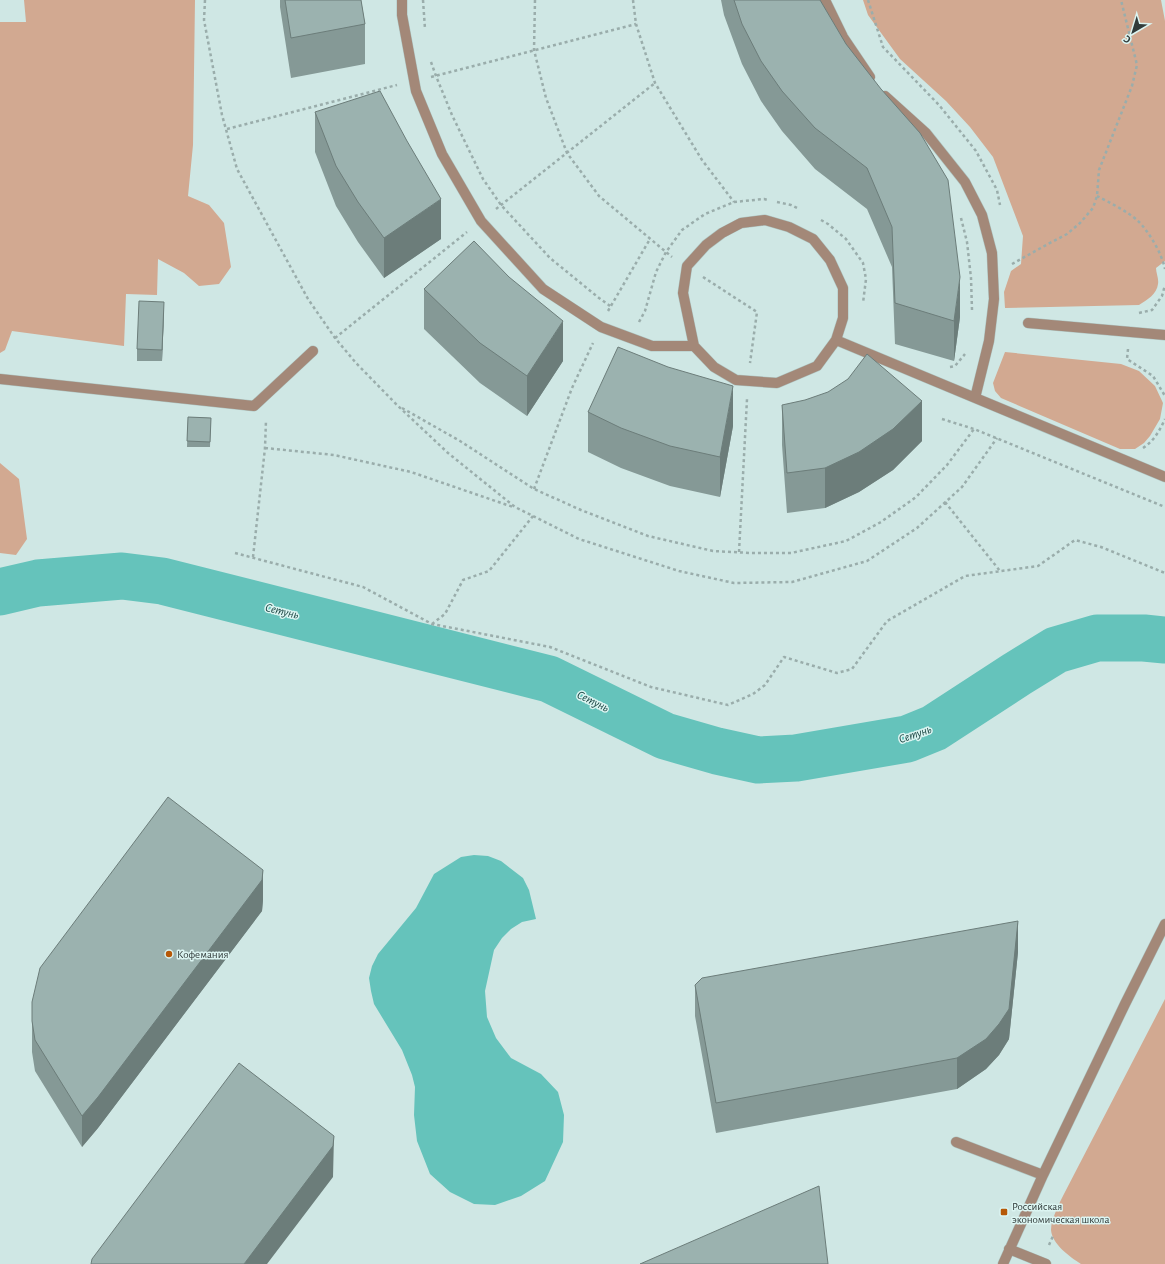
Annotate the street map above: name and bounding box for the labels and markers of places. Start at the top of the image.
marker: Кофемания [164,949,174,959]
place label: Кофемания [177,949,228,960]
place label: Российская экономическая школа [1012,1201,1109,1225]
marker: Российская экономическая школа [999,1207,1009,1217]

